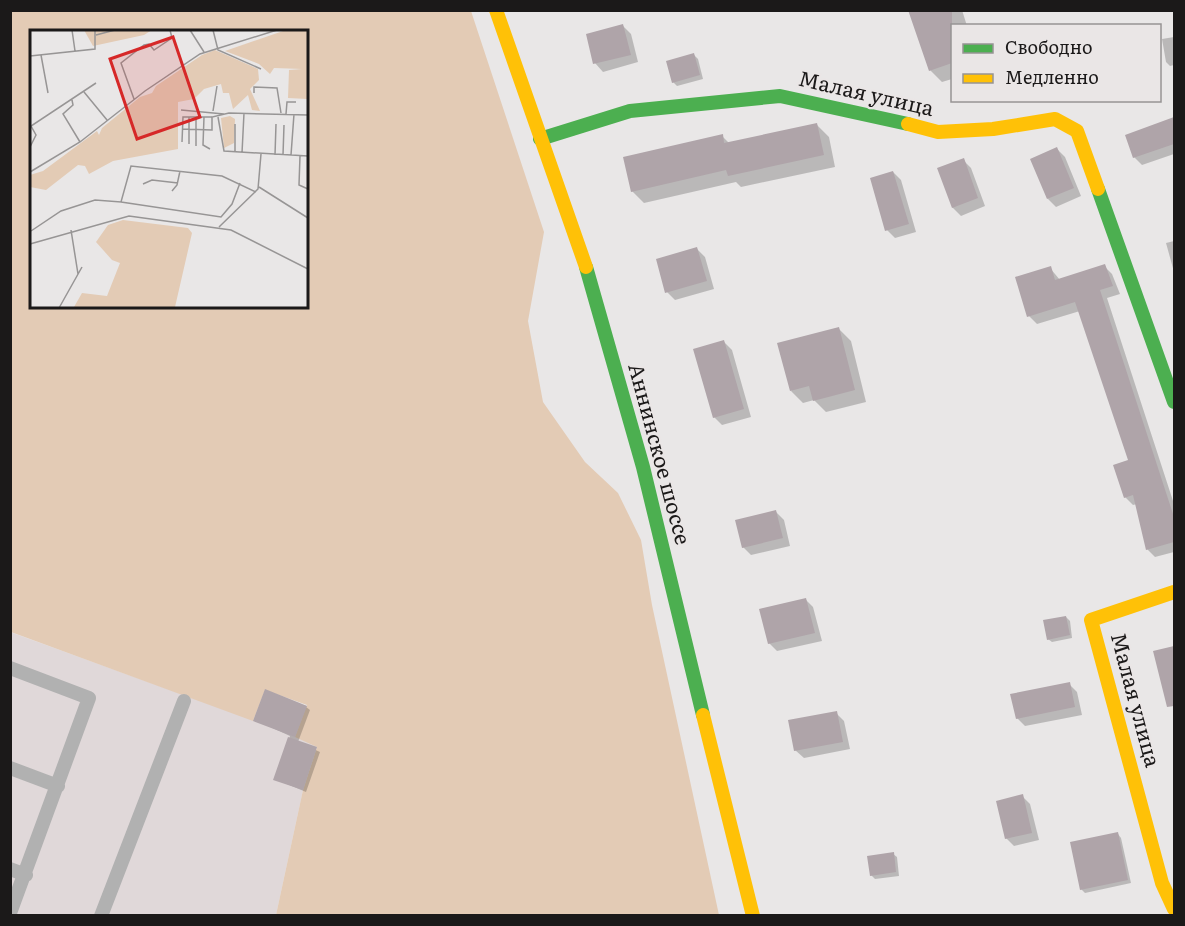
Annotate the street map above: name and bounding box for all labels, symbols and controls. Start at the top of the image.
legend [951,24,1161,102]
inset map [30,30,308,308]
text: Свободно [1005,33,1093,60]
street label: Малая улица [796,61,938,122]
text: Медленно [1005,63,1099,90]
street label: Аннинское шоссе [622,359,701,548]
street label: Малая улица [1105,629,1170,771]

